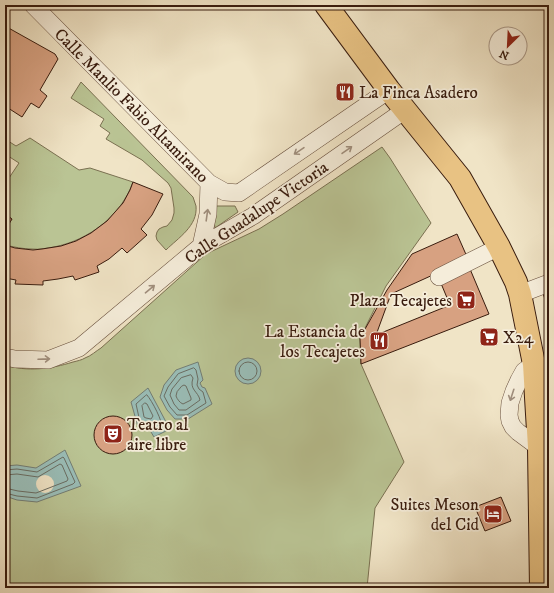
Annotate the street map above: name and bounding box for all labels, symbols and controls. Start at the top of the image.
street label: Calle Manlio Fabio Altamirano [49,24,213,188]
north arrow [488,26,528,66]
text: N [497,46,511,62]
restaurant icon: La Finca Asadero [334,81,356,103]
place label: La Finca Asadero [359,82,478,104]
one-way arrow [342,146,353,154]
one-way arrow [294,147,305,155]
street label: Calle Guadalupe Victoria [180,156,333,269]
one-way arrow [203,209,211,222]
one-way arrow [145,284,155,293]
supermarket icon: Plaza Tecajetes [455,289,477,311]
place label: Plaza Tecajetes [350,290,452,312]
place label: La Estancia de los Tecajetes [265,321,365,363]
supermarket icon: X24 [478,326,500,348]
place label: X24 [503,327,535,349]
restaurant icon: La Estancia de los Tecajetes [368,330,390,352]
one-way arrow [37,356,50,363]
one-way arrow [508,389,516,401]
place label: Teatro al aire libre [127,414,188,456]
theatre icon: Teatro al aire libre [102,423,124,445]
place label: Suites Meson del Cid [391,494,480,536]
hotel icon: Suites Meson del Cid [482,503,504,525]

